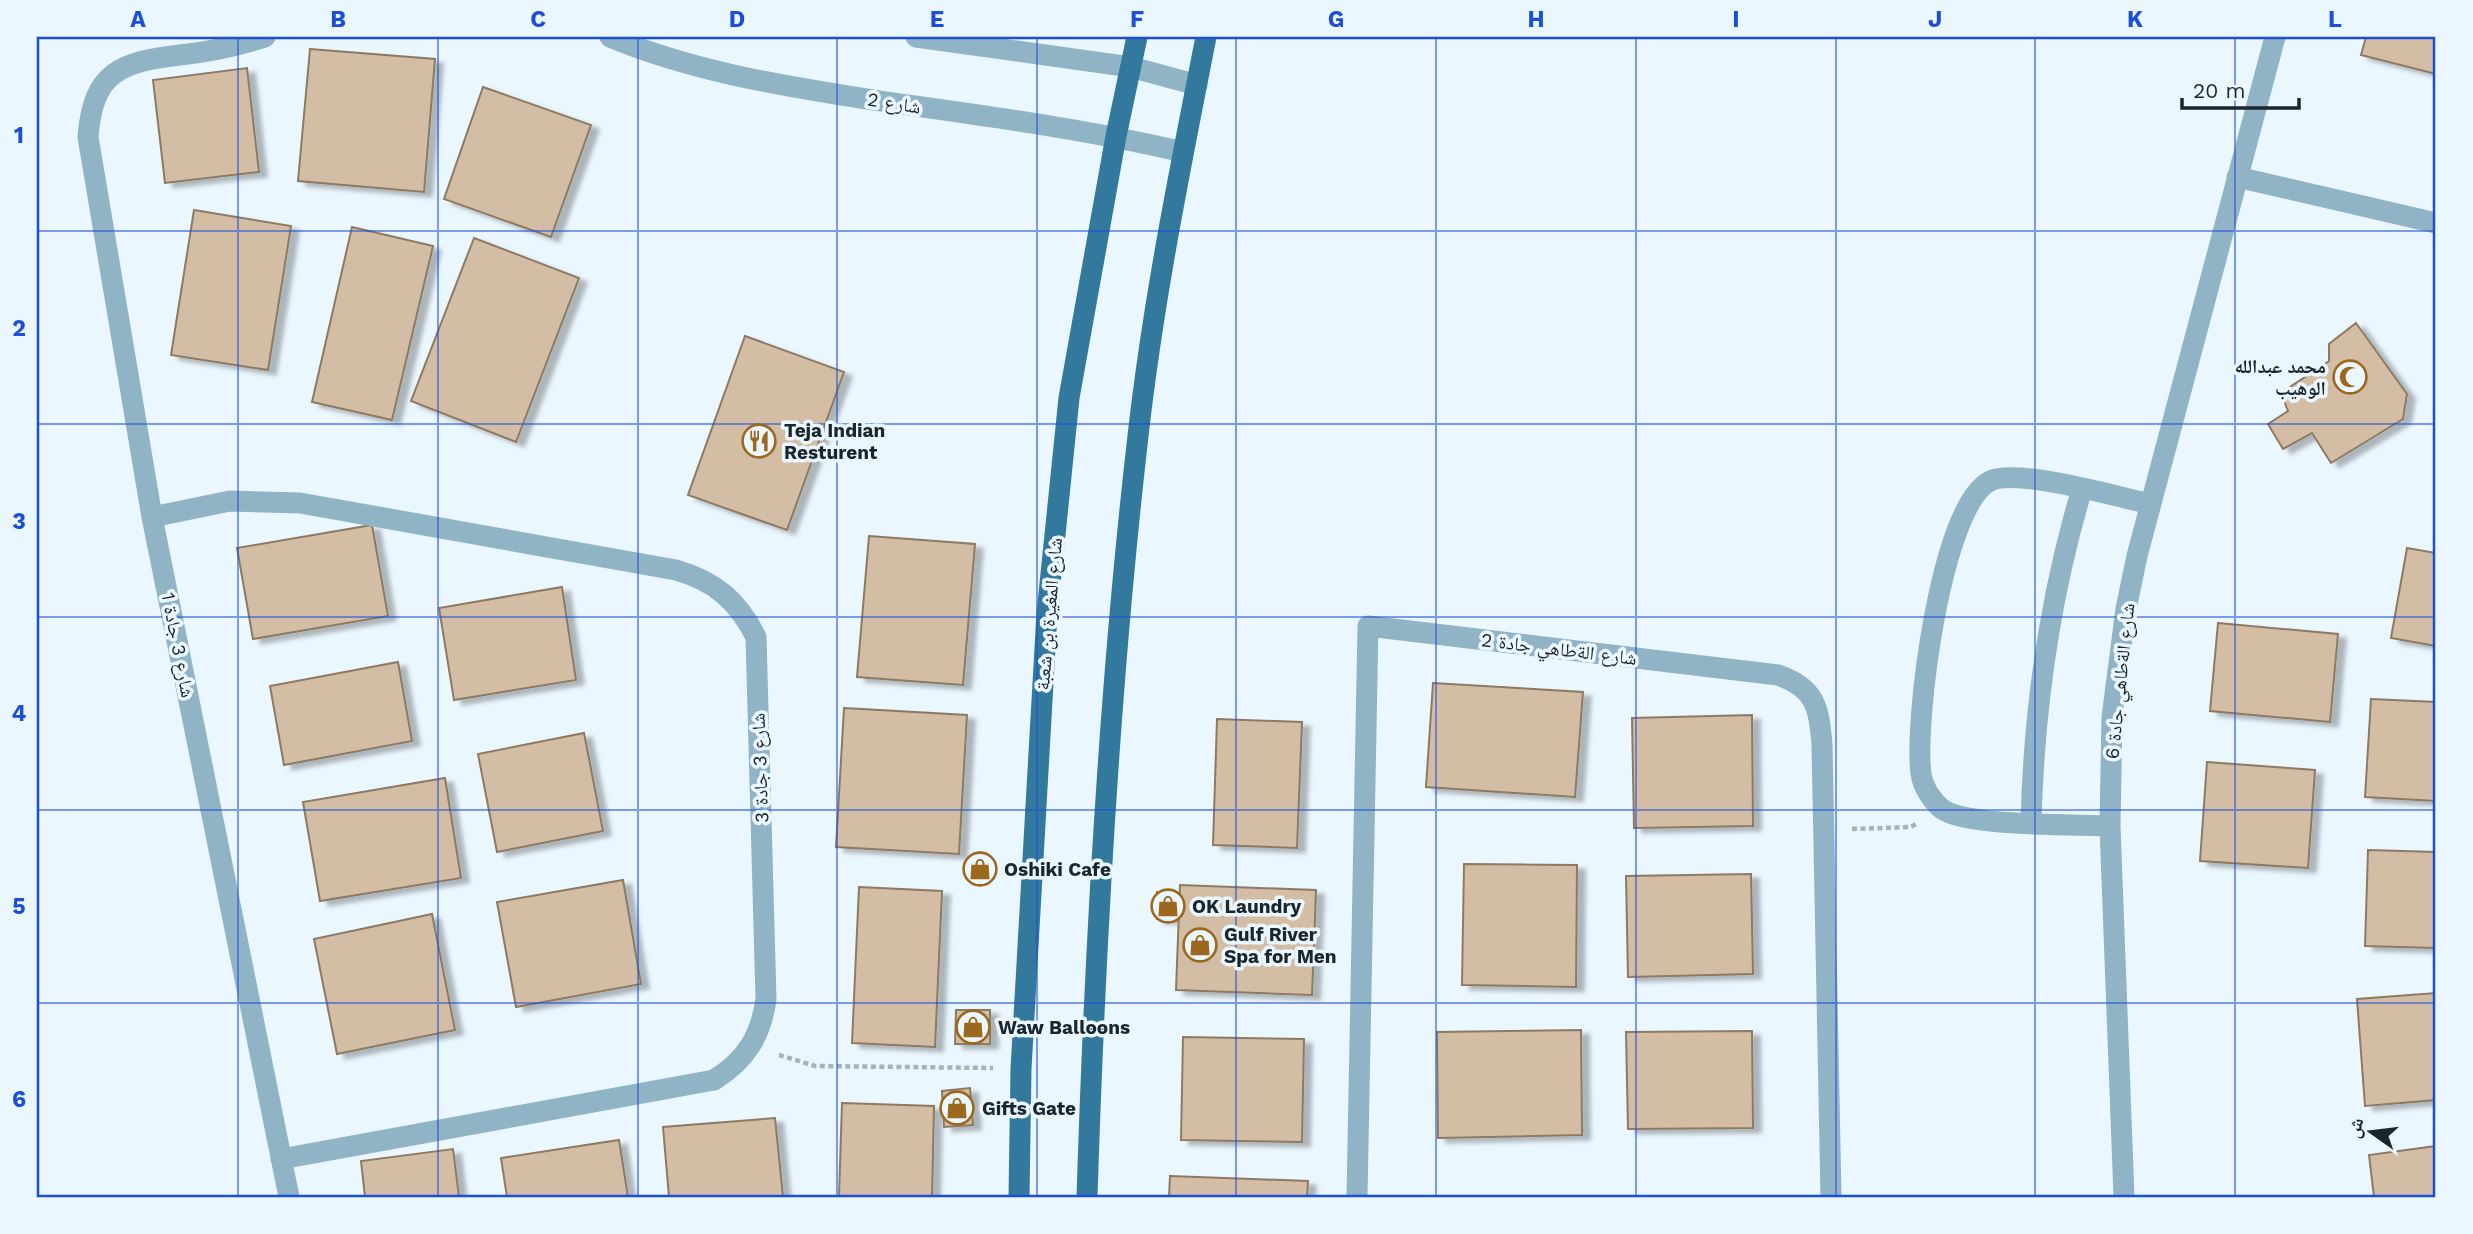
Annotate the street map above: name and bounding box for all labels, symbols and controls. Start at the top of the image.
text: A [130,6,146,33]
text: B [330,6,346,33]
text: C [530,6,546,33]
text: D [729,6,745,33]
text: E [930,6,944,33]
text: F [1130,6,1144,33]
text: G [1328,6,1344,33]
text: H [1527,6,1545,33]
text: I [1732,6,1740,33]
text: J [1928,6,1942,33]
text: K [2127,6,2143,33]
text: L [2328,6,2342,33]
scale bar [2182,66,2300,110]
text: 20 m [2193,78,2245,103]
street label: شارع 2 [866,87,922,119]
text: 1 [14,122,24,149]
text: 2 [12,315,26,342]
place label: محمد عبدالله الوهيب [2234,355,2326,400]
mosque icon: محمد عبدالله الوهيب [2331,358,2369,396]
place label: Teja Indian Resturent [784,419,885,464]
restaurant icon: Teja Indian Resturent [740,422,778,460]
text: 3 [12,508,26,535]
street label: شارع المغيرة بن شعبة [1031,537,1067,691]
street label: شارع 3 جادة 1 [157,590,199,700]
street label: شارع الةطاهي جادة 6 [2100,602,2143,761]
street label: شارع الةطاهي جادة 2 [1480,628,1638,674]
text: 4 [12,700,27,727]
street label: شارع 3 جادة 3 [747,713,773,823]
shop icon: Oshiki Cafe [961,850,999,888]
place label: Oshiki Cafe [1004,858,1111,881]
shop icon: OK Laundry [1149,887,1187,925]
text: 5 [12,893,26,920]
place label: OK Laundry [1192,895,1302,918]
place label: Gulf River Spa for Men [1224,923,1337,968]
shop icon: Gulf River Spa for Men [1181,926,1219,964]
shop icon: Waw Balloons [954,1008,992,1046]
place label: Waw Balloons [998,1016,1130,1039]
text: 6 [12,1086,26,1113]
shop icon: Gifts Gate [938,1089,976,1127]
place label: Gifts Gate [982,1097,1076,1120]
north arrow [2336,1098,2406,1168]
text: ش [2341,1115,2369,1141]

